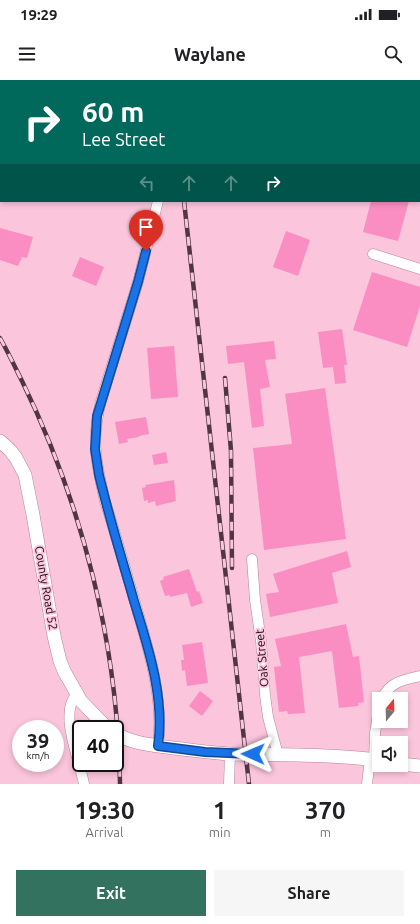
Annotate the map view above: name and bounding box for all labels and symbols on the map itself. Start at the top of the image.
pin [129,210,163,251]
street label: County Road 52 [33,545,60,631]
street label: Oak Street [252,628,270,687]
north arrow [372,692,408,728]
speed limit sign: 40 [72,720,124,772]
position arrow [232,733,274,775]

